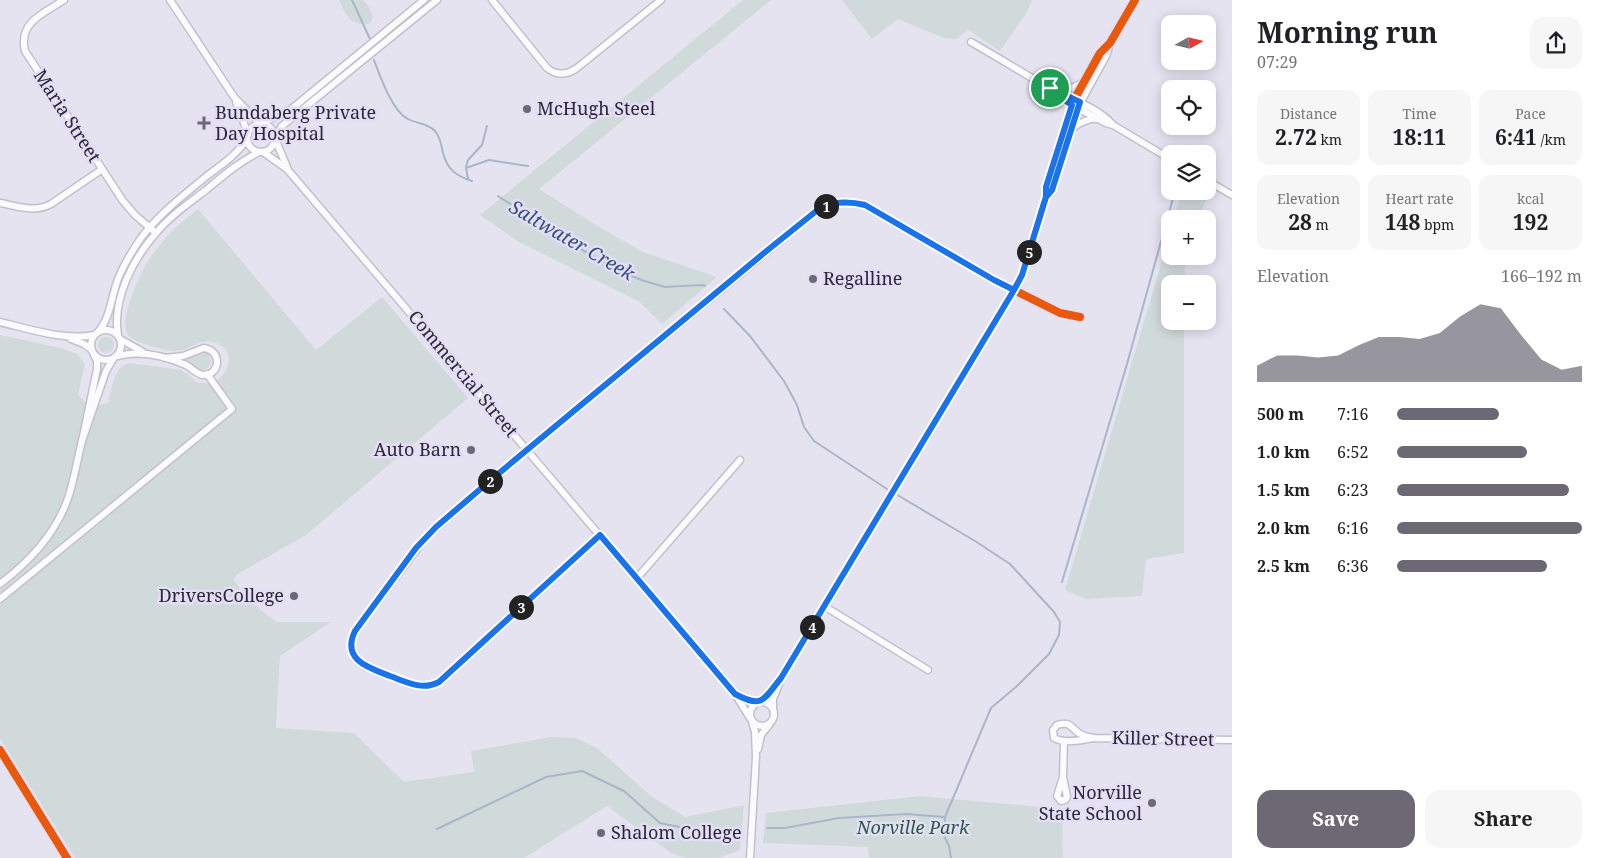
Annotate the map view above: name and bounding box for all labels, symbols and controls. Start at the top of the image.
text: Morning run [1257,13,1438,51]
north arrow [1161,15,1216,70]
map controls [1161,15,1216,330]
button: share [1530,17,1582,69]
text: 07:29 [1257,51,1297,73]
street label: Maria Street [29,64,107,167]
pin [1029,67,1071,109]
icon: arrive [1036,74,1064,102]
button: locate [1161,80,1216,135]
place label: McHugh Steel [537,96,656,120]
place label: Bundaberg Private Day Hospital [215,100,376,145]
marker: McHugh Steel [521,103,533,115]
text: Distance [1280,104,1337,123]
text: Time [1403,104,1436,123]
text: Pace [1515,104,1546,123]
marker: Bundaberg Private Day Hospital [197,116,211,130]
text: 2.72 [1275,123,1317,151]
text: 18:11 [1393,123,1446,151]
text: 6:41 [1495,123,1537,151]
text: km [1317,130,1342,149]
text: /km [1537,130,1566,149]
button: layers [1161,145,1216,200]
text: Elevation [1277,189,1340,208]
text: Heart rate [1385,189,1454,208]
text: kcal [1517,189,1544,208]
water label: Saltwater Creek [505,194,641,287]
pin: 1 [814,194,838,218]
text: 1 [823,197,830,216]
text: 28 [1288,208,1312,236]
text: 148 [1385,208,1420,236]
text: 192 [1513,208,1548,236]
button: + [1161,210,1216,265]
text: m [1312,215,1329,234]
text: bpm [1420,215,1454,234]
pin: 5 [1016,240,1042,264]
text: 5 [1026,243,1033,262]
text: Elevation [1257,265,1329,287]
text: 166–192 m [1501,265,1582,287]
place label: Regalline [823,266,902,290]
marker: Regalline [807,273,819,285]
button: − [1161,275,1216,330]
street label: Commercial Street [404,305,524,442]
text: 500 m [1257,403,1304,425]
text: 7:16 [1337,403,1368,425]
place label: Auto Barn [374,437,461,461]
text: 1.0 km [1257,441,1310,463]
text: 6:52 [1337,441,1368,463]
marker: Auto Barn [465,444,477,456]
pin: 2 [478,468,502,494]
text: 2 [487,472,494,491]
text: 1.5 km [1257,479,1310,501]
text: 6:23 [1337,479,1368,501]
text: 2.0 km [1257,517,1310,539]
text: 6:16 [1337,517,1368,539]
text: 2.5 km [1257,555,1310,577]
text: 6:36 [1337,555,1368,577]
place label: DriversCollege [158,583,284,607]
marker: DriversCollege [288,590,300,602]
pin: 3 [508,594,534,620]
text: 3 [518,598,525,617]
pin: 4 [800,614,824,640]
text: 4 [809,618,816,637]
street label: Killer Street [1112,725,1214,751]
place label: Norville State School [1039,780,1142,825]
button: Save [1257,790,1415,848]
button: Share [1425,790,1582,848]
marker: Norville State School [1146,797,1158,809]
park label: Norville Park [856,815,970,839]
place label: Shalom College [611,820,742,844]
marker: Shalom College [595,827,607,839]

